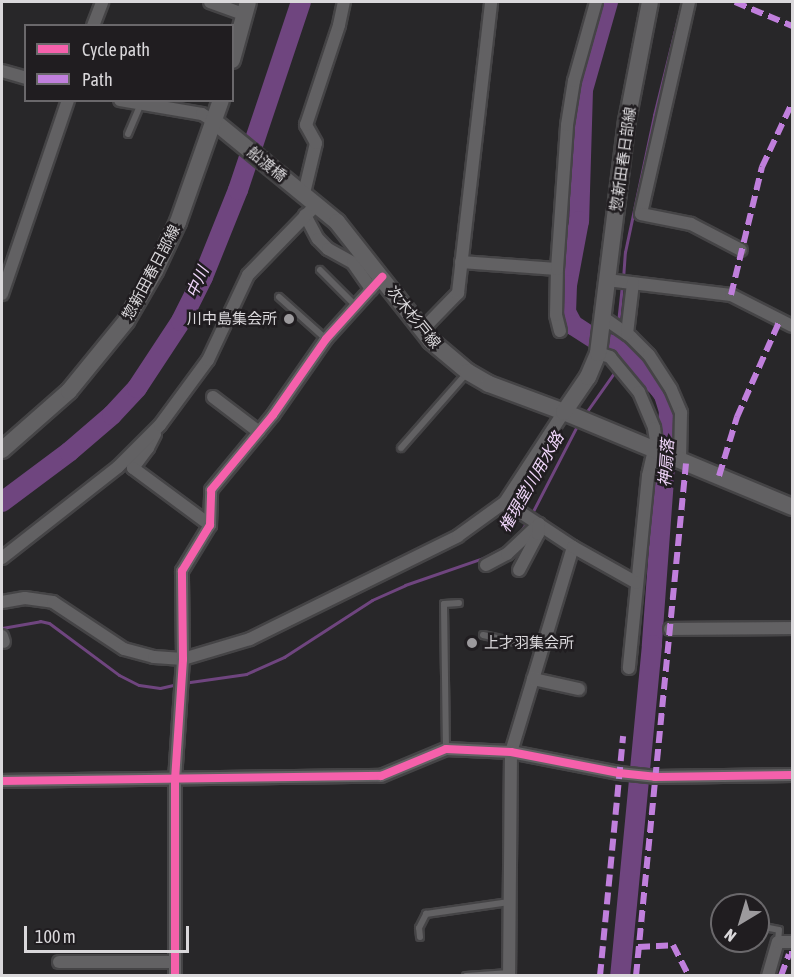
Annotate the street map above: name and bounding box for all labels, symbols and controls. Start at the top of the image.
legend [24,24,234,102]
text: Cycle path [82,39,150,60]
text: Path [82,69,113,90]
street label: 惣新田春日部線 [607,106,639,212]
street label: 船渡橋 [244,143,290,185]
street label: 惣新田春日部線 [118,221,184,323]
water label: 中川 [182,263,212,301]
street label: 次木杉戸線 [383,282,445,352]
place label: 川中島集会所 [187,310,277,328]
marker: 川中島集会所 [282,312,296,326]
water label: 権現堂川用水路 [495,429,567,535]
water label: 神扇落 [655,438,677,488]
place label: 上才羽集会所 [484,634,574,652]
marker: 上才羽集会所 [465,636,479,650]
north arrow [710,893,770,953]
scale bar [27,914,192,952]
text: 100 m [35,926,76,947]
text: N [721,926,739,946]

